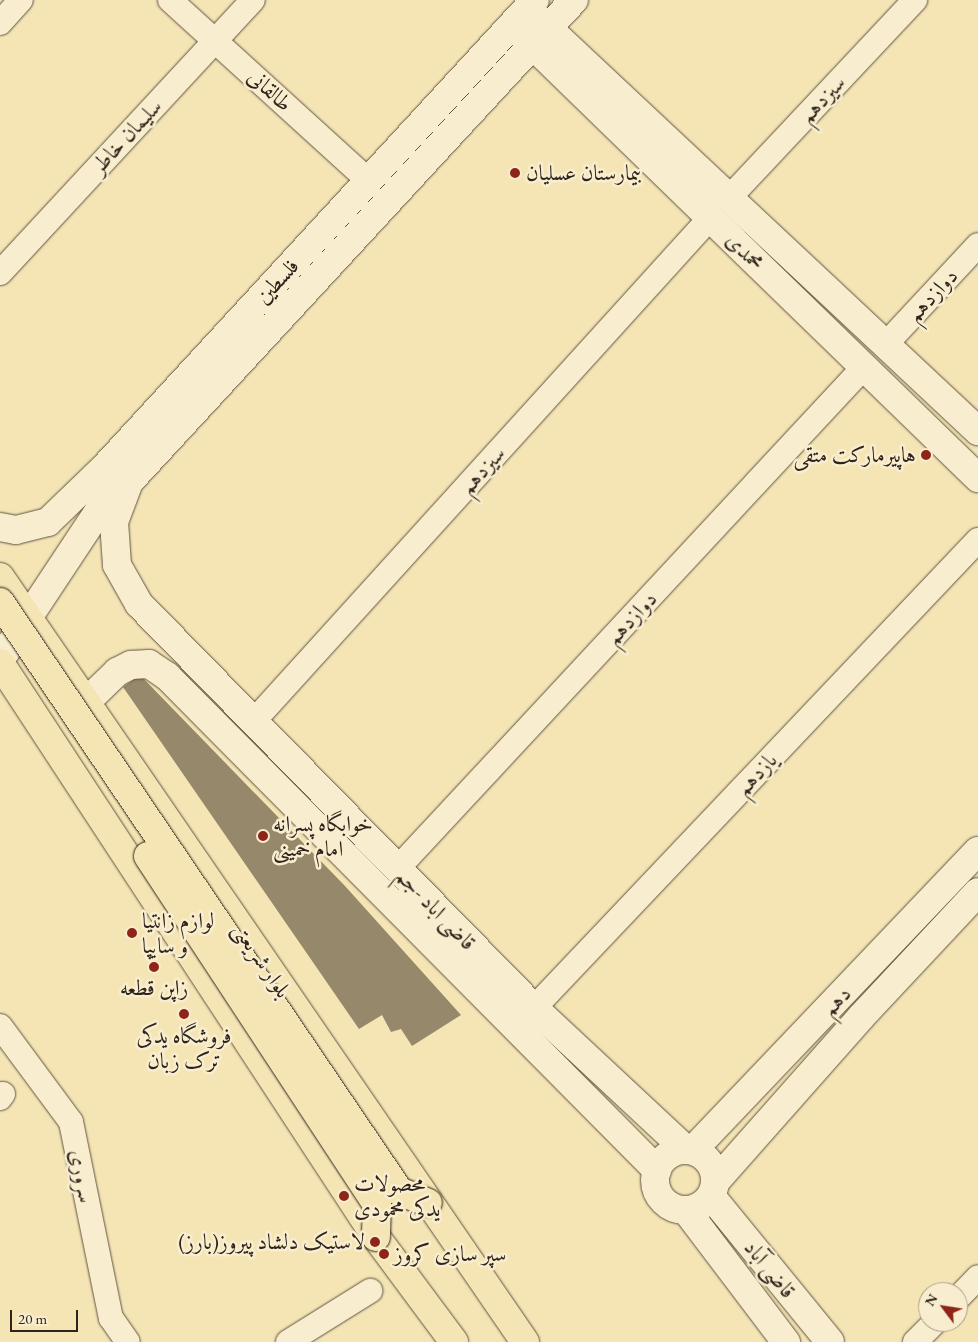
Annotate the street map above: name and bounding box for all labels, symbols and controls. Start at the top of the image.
street label: طالقانی [242,63,298,117]
street label: سیزدهم [793,70,851,128]
street label: سلیمان خاطر [85,93,167,179]
place label: بیمارستان عسلیان [526,160,641,186]
marker: بیمارستان عسلیان [508,166,522,180]
street label: محمدی [720,226,770,276]
street label: فلسطین [250,253,304,309]
street label: دوازدهم [901,263,963,327]
street label: سیزدهم [453,440,511,500]
place label: هاپیرمارکت متقی [794,442,916,468]
marker: هاپیرمارکت متقی [920,449,932,461]
street label: دوازدهم [600,586,662,650]
street label: یازدهم [730,747,782,801]
place label: خوابگاه پسرانه امام خمینی [273,810,373,861]
marker: خوابگاه پسرانه امام خمینی [257,830,269,842]
street label: قاضی اباد -جم [390,862,482,956]
place label: لوازم زانتیا و سایپا [142,907,214,958]
street label: بلوار شریعتی [227,917,297,1003]
marker: لوازم زانتیا و سایپا [126,927,138,939]
marker: زاپن قطعه [148,961,160,973]
place label: زاپن قطعه [120,975,188,1001]
street label: دهم [816,981,856,1021]
marker: فروشگاه یدکی ترک زبان [178,1008,190,1020]
place label: فروشگاه یدکی ترک زبان [136,1022,232,1074]
street label: سروری [64,1147,100,1205]
place label: محصولات یدکی محمودی [354,1170,440,1222]
marker: محصولات یدکی محمودی [338,1190,350,1202]
place label: لاستیک دلشاد پیروز(بارز) [178,1229,365,1255]
street label: قاضی آباد [738,1234,802,1304]
marker: لاستیک دلشاد پیروز(بارز) [369,1236,381,1248]
place label: سپر سازی کروز [394,1241,507,1267]
marker: سپر سازی کروز [378,1248,390,1260]
north arrow [918,1282,968,1332]
text: N [920,1290,942,1309]
scale bar [12,1300,80,1332]
text: 20 m [18,1309,47,1328]

